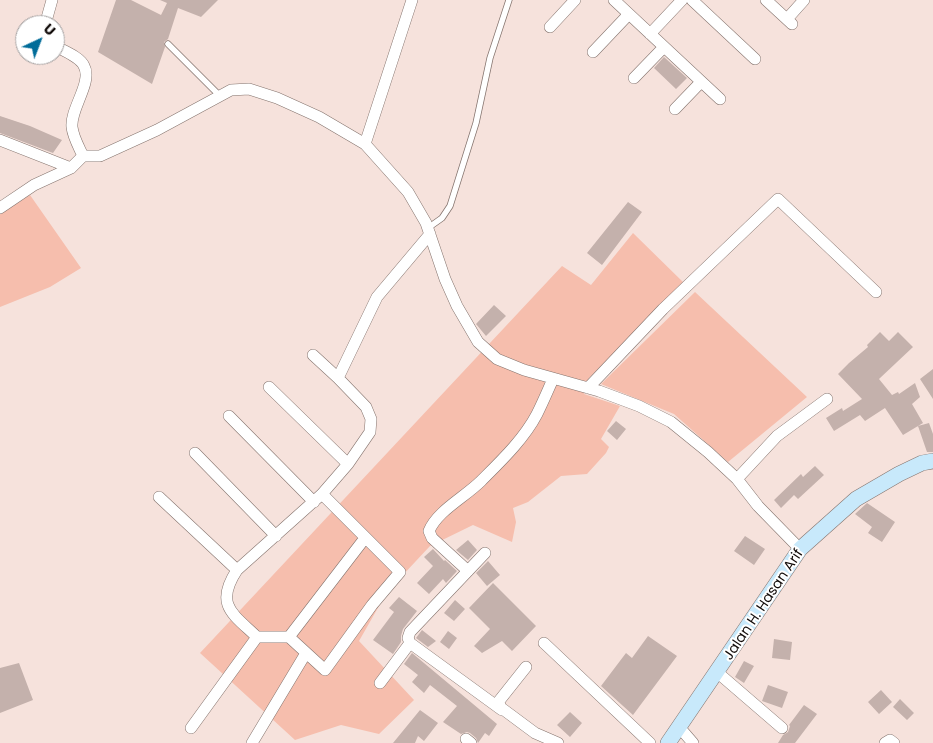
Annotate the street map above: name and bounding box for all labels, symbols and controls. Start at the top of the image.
north arrow [15,15,65,65]
text: U [39,19,60,40]
street label: Jalan H. Hasan Arif [721,546,807,664]

